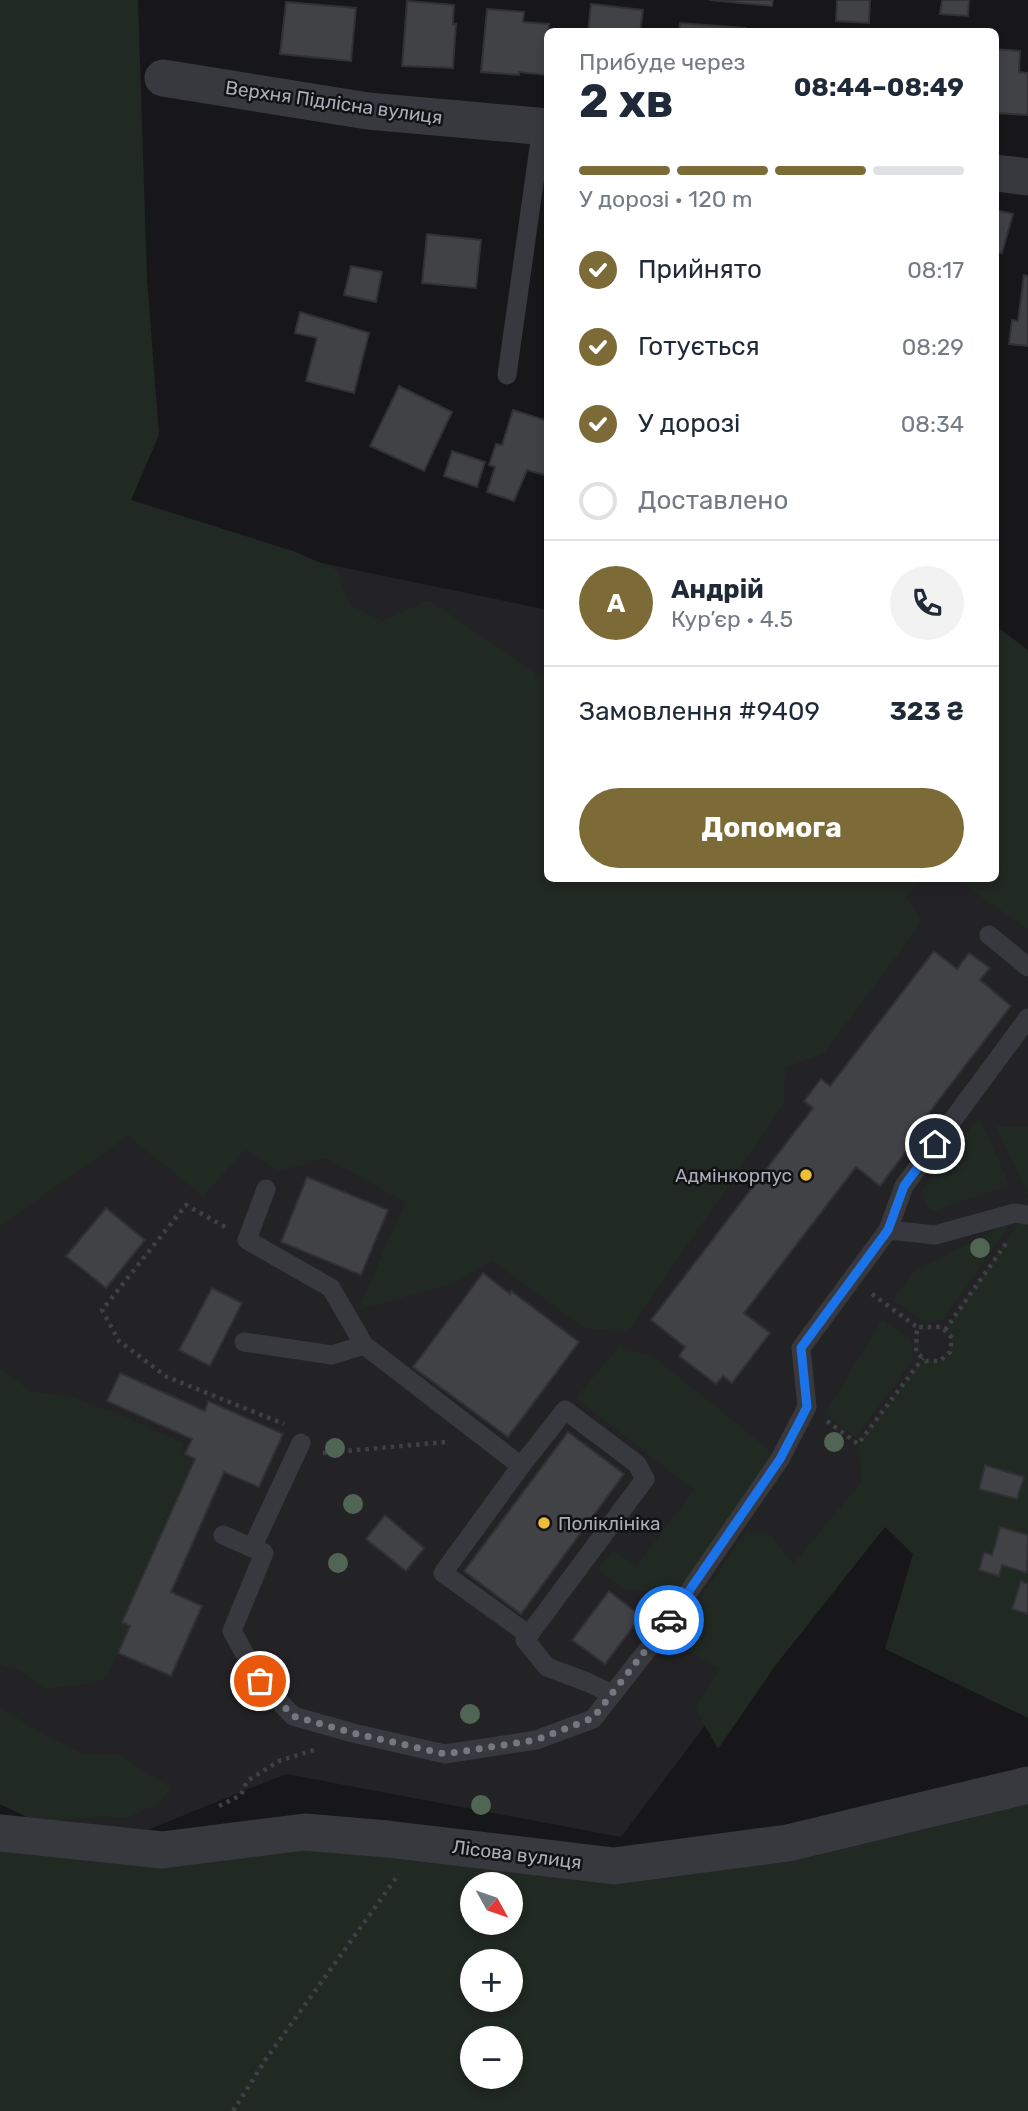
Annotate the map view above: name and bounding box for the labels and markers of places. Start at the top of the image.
pin [905,1114,965,1174]
place label: Адмінкорпус [675,1164,792,1187]
marker: Адмінкорпус [798,1167,814,1183]
place label: Поліклініка [558,1512,661,1535]
marker: Поліклініка [536,1515,552,1531]
pin [230,1651,290,1711]

